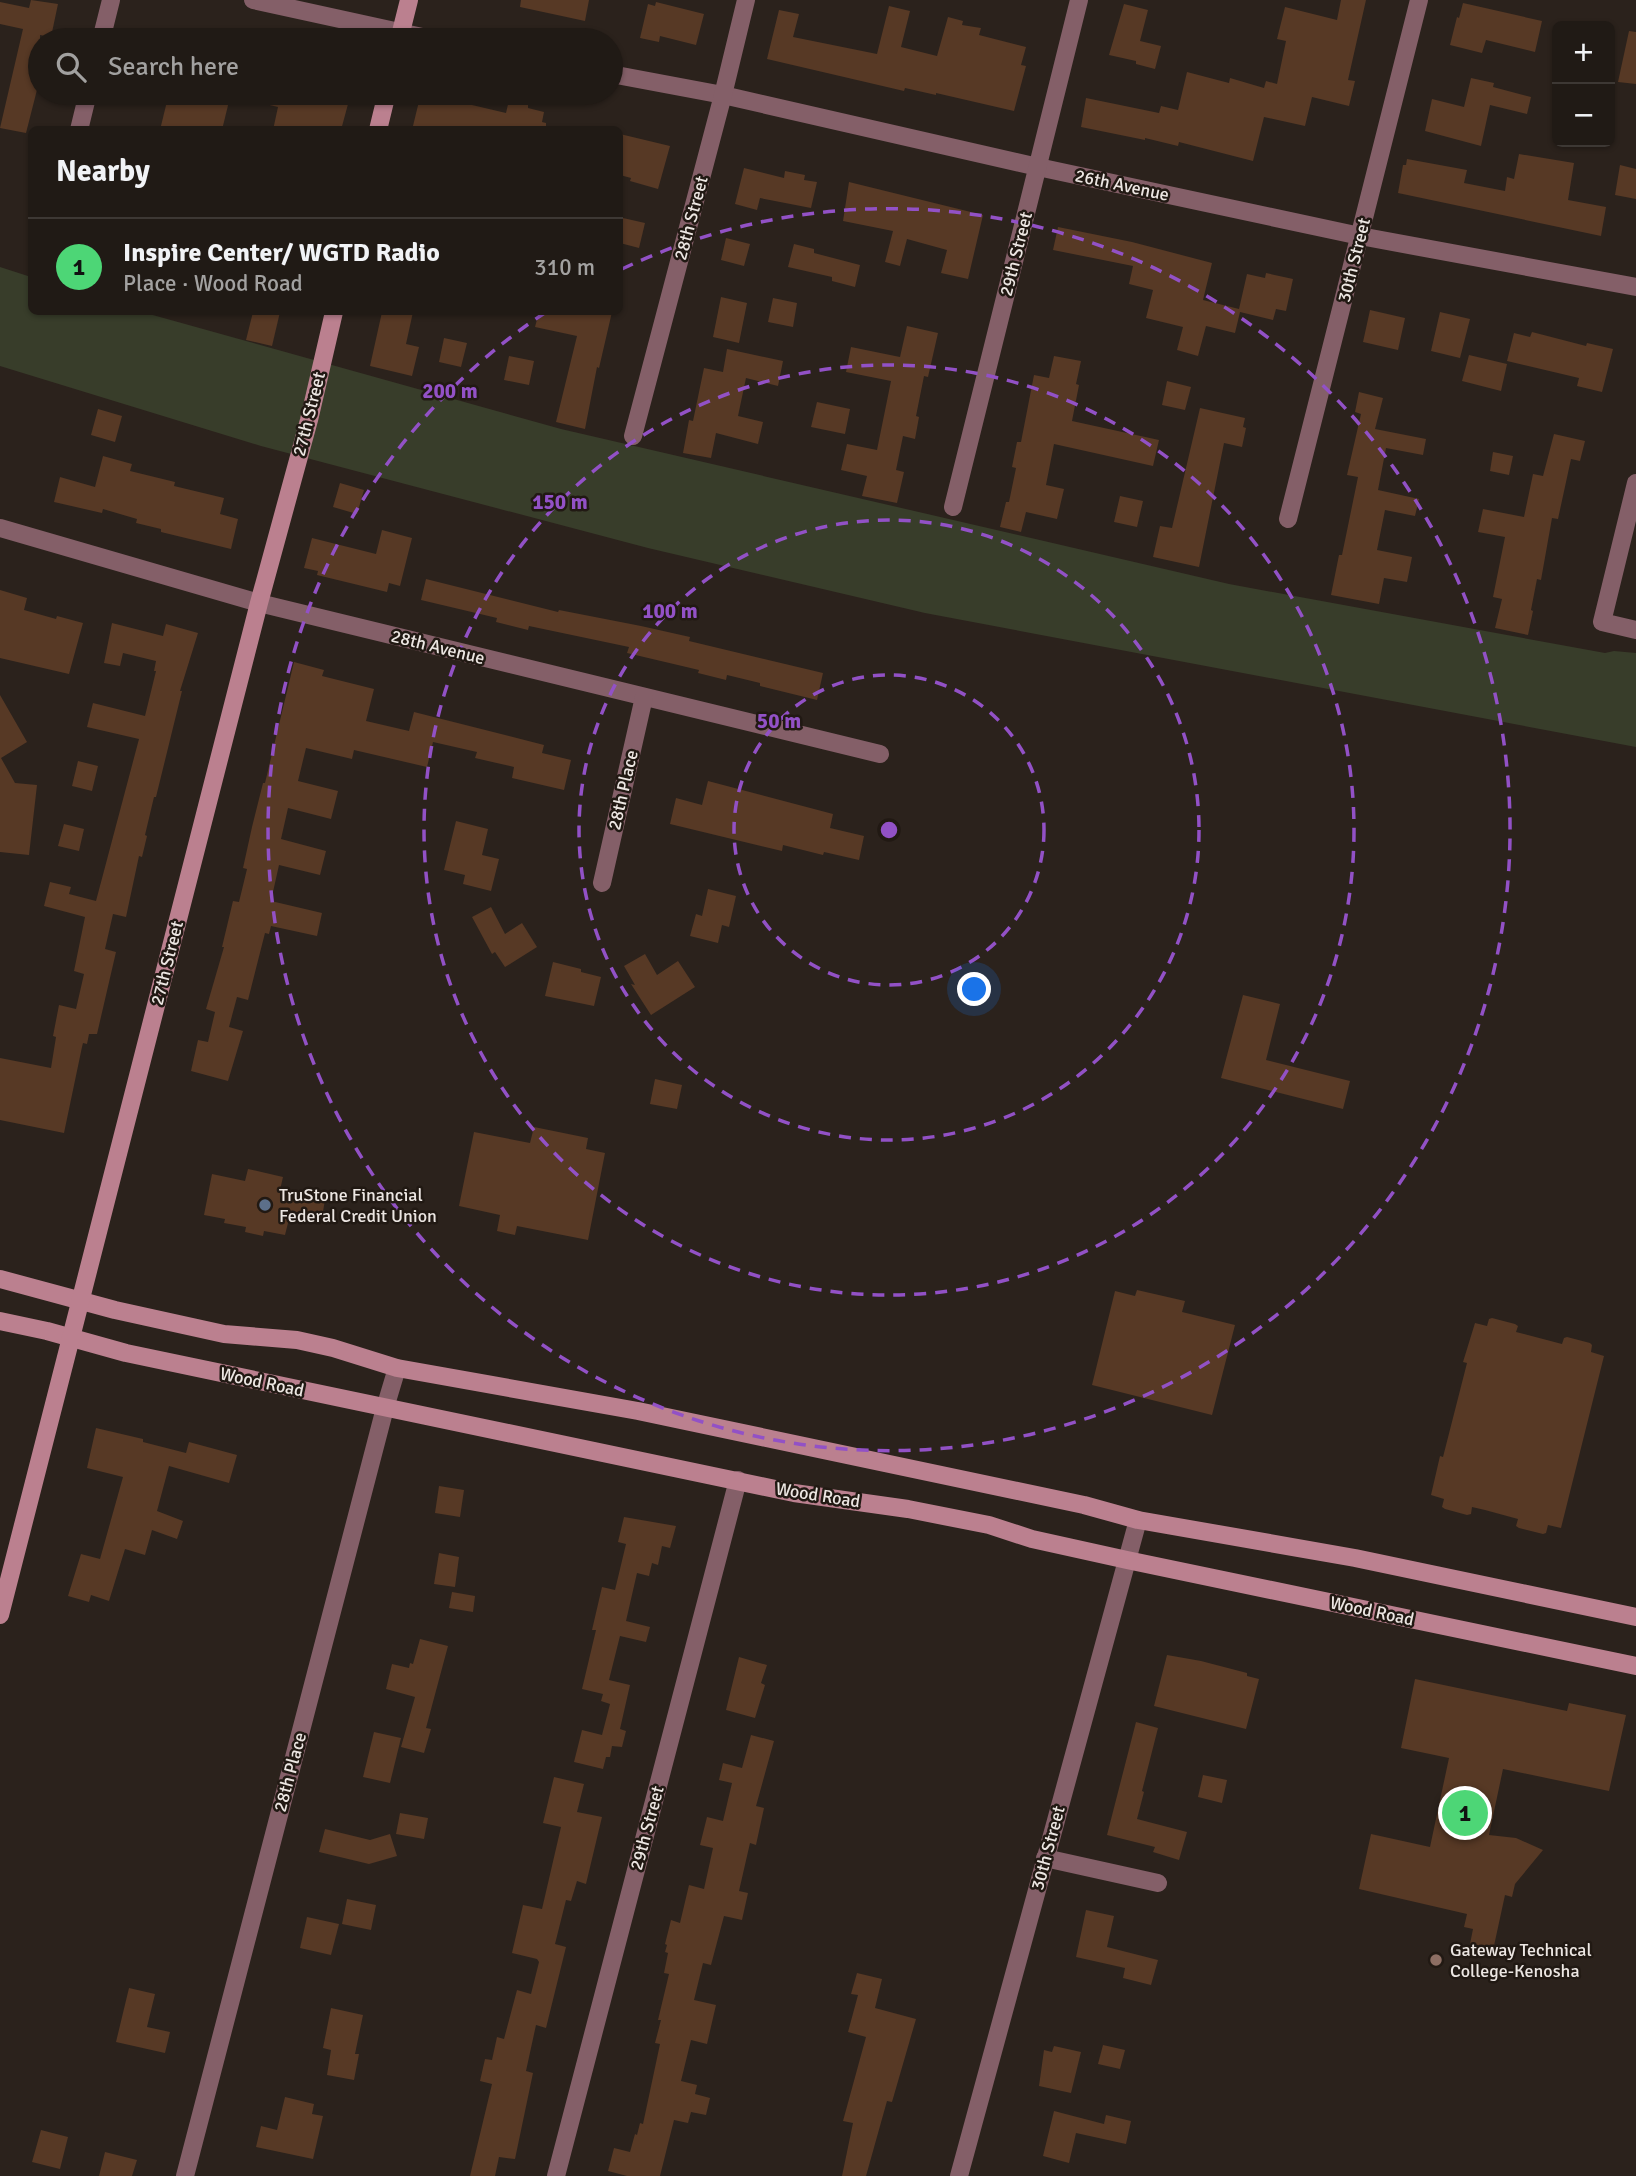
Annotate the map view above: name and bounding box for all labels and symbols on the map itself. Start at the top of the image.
street label: 26th Avenue [1073,164,1171,206]
street label: 28th Street [669,173,713,263]
street label: 29th Street [995,209,1037,299]
street label: 30th Street [1333,215,1375,305]
street label: 27th Street [288,369,330,459]
text: 200 m [422,378,478,404]
text: 150 m [532,489,588,515]
text: 100 m [642,598,698,624]
street label: 28th Avenue [389,625,487,669]
text: 50 m [757,708,801,734]
street label: 28th Place [603,748,643,832]
centre of rings [877,818,901,842]
street label: 27th Street [146,918,188,1008]
your location [957,972,991,1006]
place label: TruStone Financial Federal Credit Union [279,1184,437,1227]
marker: TruStone Financial Federal Credit Union [257,1197,273,1213]
street label: Wood Road [218,1362,306,1402]
street label: Wood Road [774,1477,862,1513]
street label: Wood Road [1328,1591,1416,1631]
street label: 28th Place [269,1730,311,1814]
street label: 29th Street [625,1783,669,1873]
pin: 1 [1442,1787,1488,1839]
street label: 30th Street [1026,1803,1070,1893]
place label: Gateway Technical College-Kenosha [1450,1939,1592,1982]
marker: Gateway Technical College-Kenosha [1428,1952,1444,1968]

